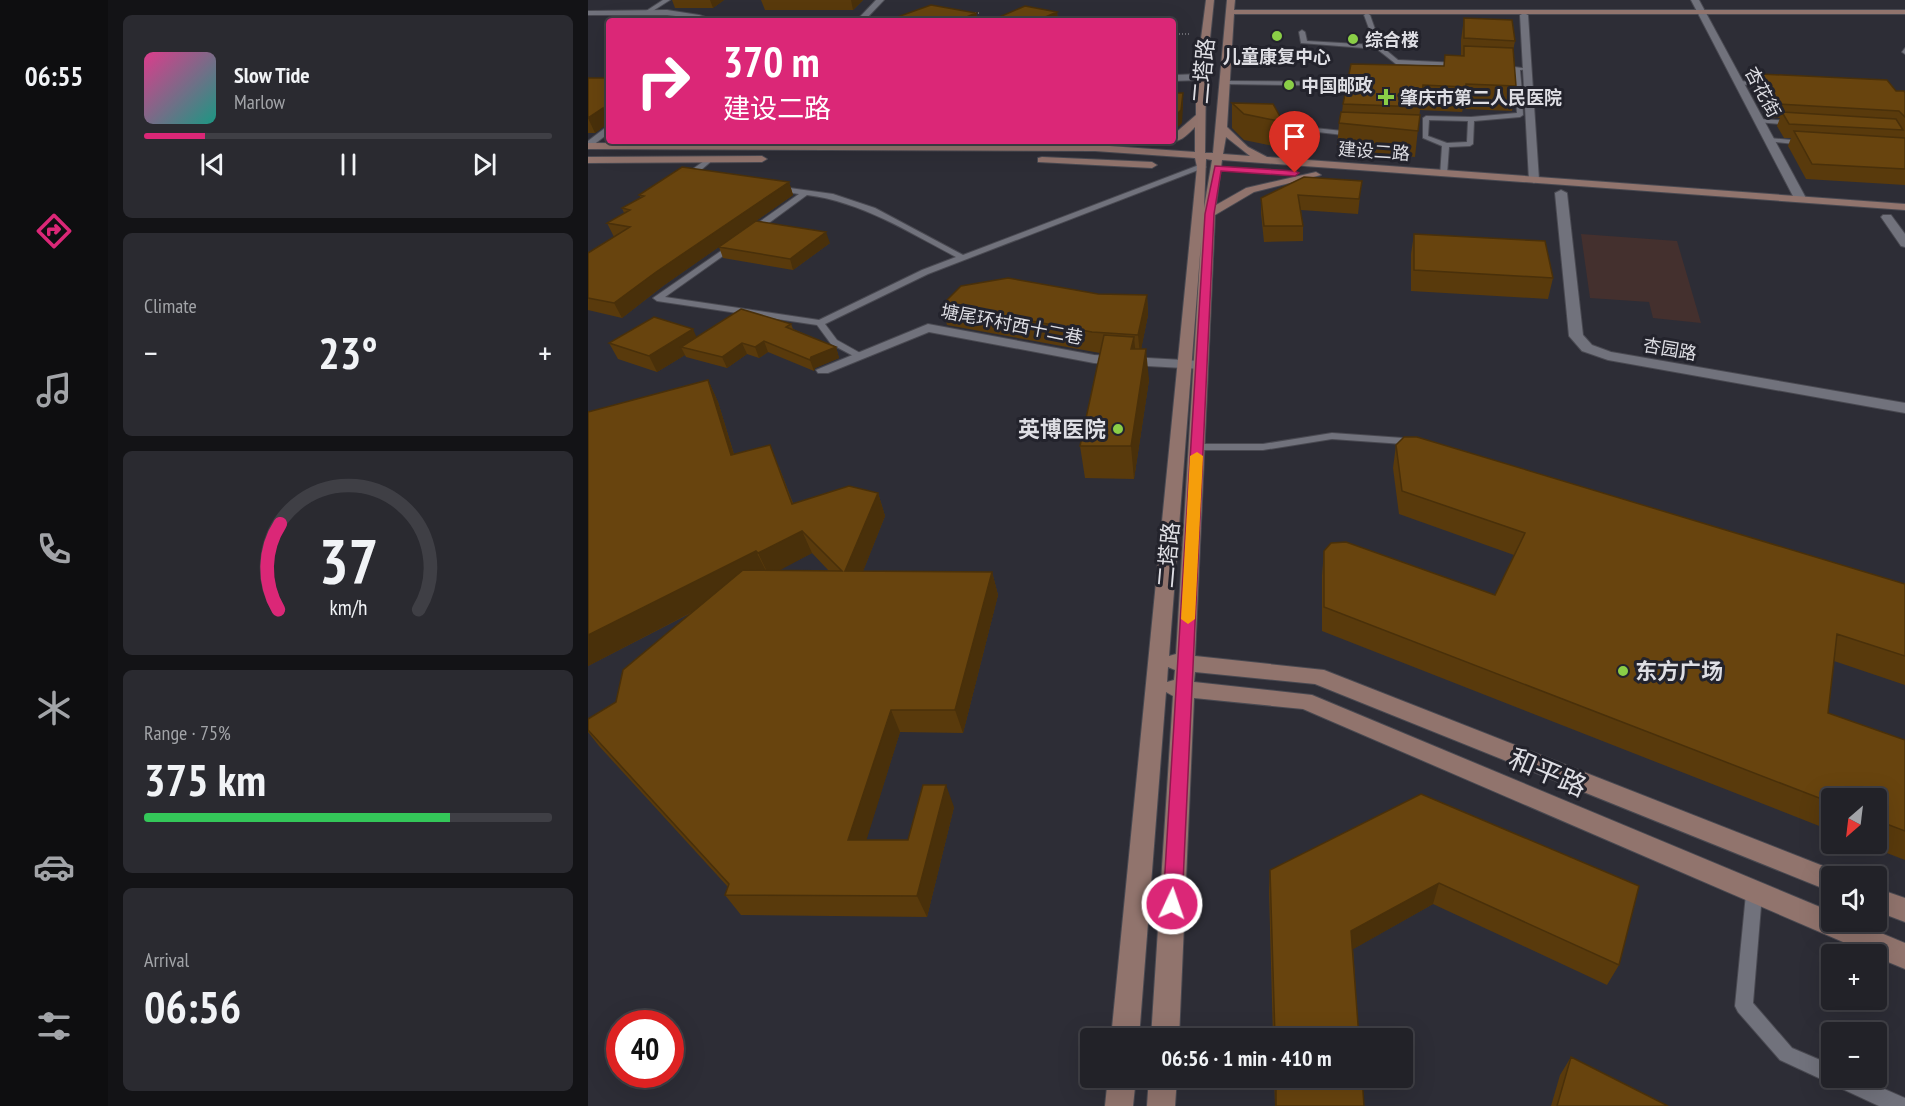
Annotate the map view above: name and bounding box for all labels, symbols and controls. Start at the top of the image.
place label: 综合楼 [1365,28,1419,51]
marker: 儿童康复中心 [1270,29,1284,43]
marker: 综合楼 [1346,32,1360,46]
text: 370 m [723,34,820,89]
street label: 二塔路 [1186,37,1220,105]
icon: right [624,42,702,120]
place label: 儿童康复中心 [1223,45,1331,68]
text: 06:55 [25,59,83,93]
text: Slow Tide [234,61,310,89]
street label: 杏花街 [1740,63,1786,121]
place label: 中国邮政 [1301,74,1373,97]
marker: 中国邮政 [1282,78,1296,92]
place label: 肇庆市第二人民医院 [1400,86,1562,109]
marker: 肇庆市第二人民医院 [1377,88,1395,106]
text: Marlow [234,89,285,115]
text: 建设二路 [723,91,831,125]
pin [1269,111,1320,173]
icon: arrive [1278,120,1311,153]
street label: 建设二路 [1337,137,1411,165]
icon: previous [196,148,229,181]
icon: pause [332,148,365,181]
icon: next [468,148,501,181]
icon: directions [33,210,75,252]
text: Climate [144,293,197,319]
street label: 塘尾环村西十二巷 [939,299,1085,349]
text: 23° [318,323,378,381]
text: − [144,331,158,374]
text: + [538,331,552,374]
street label: 杏园路 [1641,333,1699,365]
icon: music [33,369,75,411]
place label: 英博医院 [1018,415,1106,443]
marker: 英博医院 [1111,422,1125,436]
text: 37 [318,520,378,601]
street label: 二塔路 [1151,521,1185,589]
icon: phone [33,528,75,570]
text: km/h [329,593,367,621]
place label: 东方广场 [1635,657,1723,685]
marker: 东方广场 [1616,664,1630,678]
icon: climate [33,687,75,729]
text: Range · 75% [144,720,231,746]
street label: 和平路 [1504,741,1592,803]
text: 375 km [144,750,266,808]
north arrow [1821,788,1887,854]
map controls [1821,788,1887,1088]
icon: car [33,846,75,888]
button: sound [1821,866,1887,932]
position arrow [1140,872,1204,936]
button: + [1821,944,1887,1010]
text: Arrival [144,947,189,973]
text: 06:56 [144,977,241,1035]
icon: filters [33,1005,75,1047]
speed limit sign: 40 [606,1010,684,1088]
button: − [1821,1022,1887,1088]
text: 06:56 · 1 min · 410 m [1161,1044,1332,1072]

